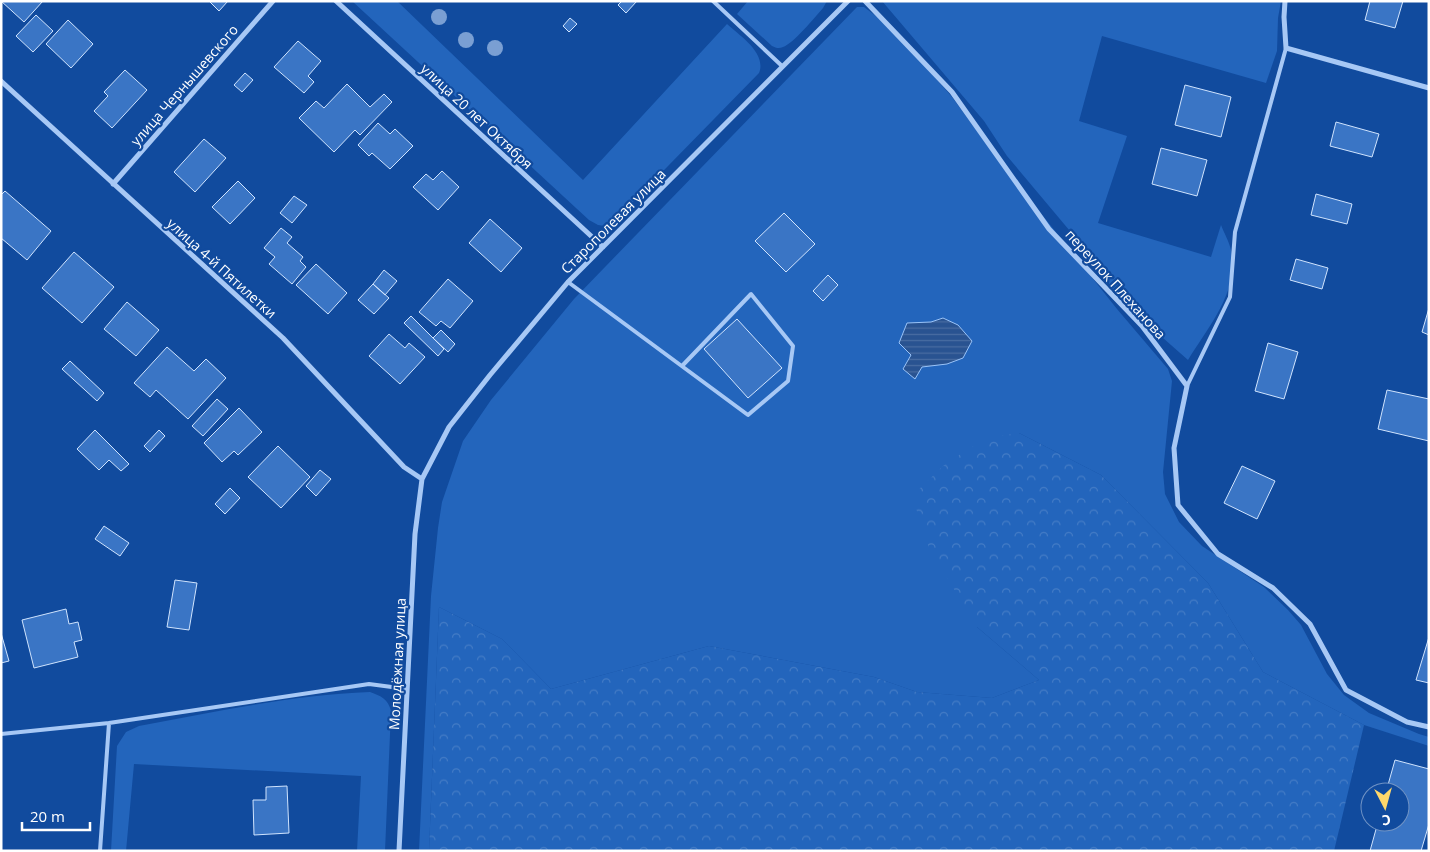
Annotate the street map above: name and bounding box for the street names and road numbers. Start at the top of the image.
street label: улица Чернышевского [126,20,242,150]
street label: улица 20 лет Октября [417,59,537,173]
street label: Старополевая улица [556,164,670,278]
street label: улица 4-й Пятилетки [163,214,281,322]
street label: переулок Плеханова [1062,225,1170,343]
street label: Молодёжная улица [384,598,410,730]

